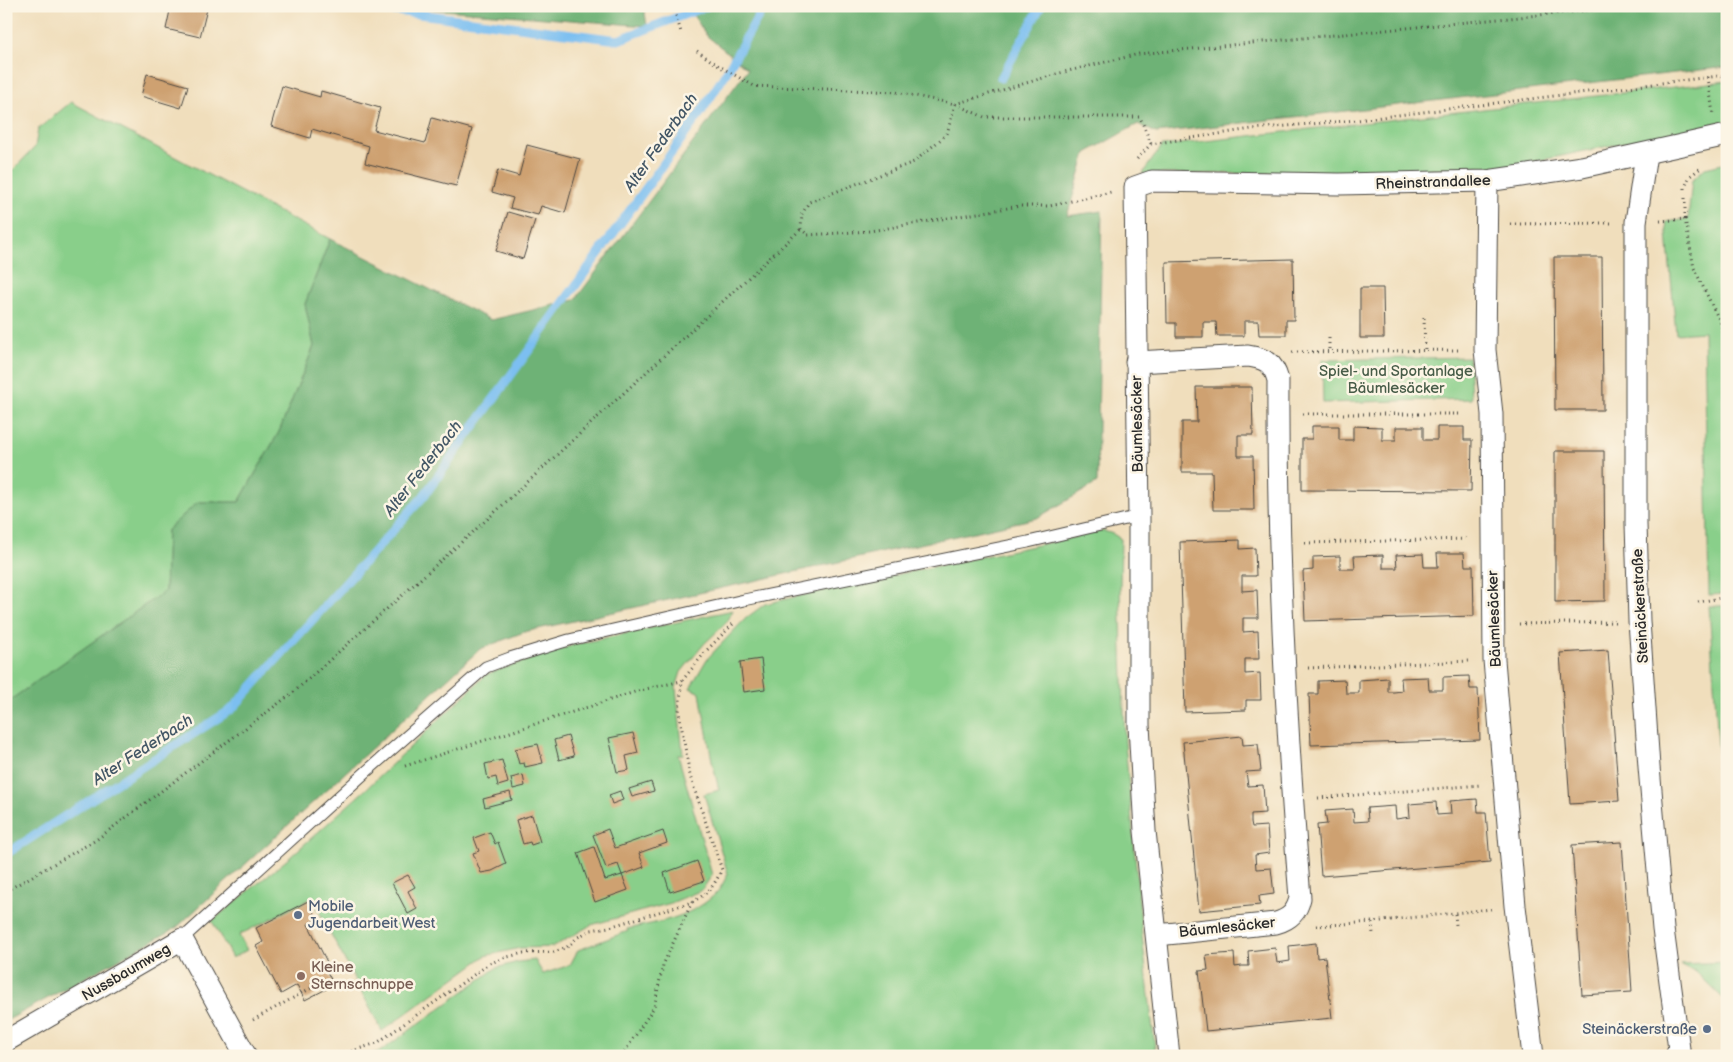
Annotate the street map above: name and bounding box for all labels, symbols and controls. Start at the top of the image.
water label: Alter Federbach [620,90,702,196]
street label: Rheinstrandallee [1375,171,1491,194]
park label: Spiel- und Sportanlage Bäumlesäcker [1319,362,1473,398]
street label: Bäumlesäcker [1127,375,1148,473]
water label: Alter Federbach [380,417,466,521]
street label: Steinäckerstraße [1628,548,1653,664]
street label: Bäumlesäcker [1483,570,1506,668]
water label: Alter Federbach [88,711,197,790]
place label: Mobile Jugendarbeit West [308,897,436,933]
marker: Mobile Jugendarbeit West [292,909,304,921]
street label: Bäumlesäcker [1178,913,1277,942]
street label: Nussbaumweg [78,939,174,1006]
place label: Kleine Sternschnuppe [311,958,414,994]
marker: Kleine Sternschnuppe [295,970,307,982]
place label: Steinäckerstraße [1582,1020,1697,1039]
marker: Steinäckerstraße [1701,1023,1713,1035]

